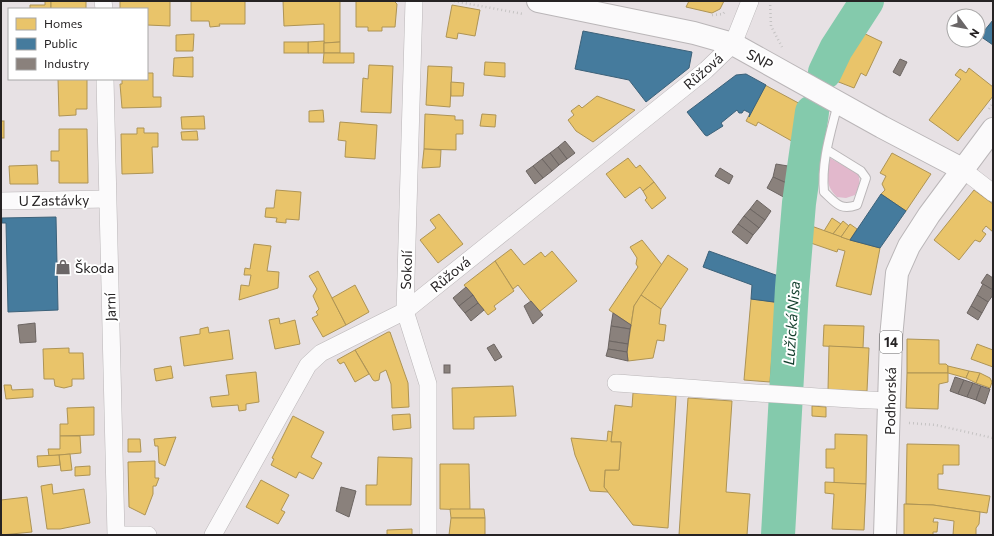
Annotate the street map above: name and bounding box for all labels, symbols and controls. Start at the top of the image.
legend [8,8,148,80]
north arrow [946,8,986,48]
text: Homes [44,16,82,30]
text: N [967,27,983,41]
text: Public [44,36,77,50]
street label: SNP [744,45,776,73]
street label: Růžová [680,49,726,93]
text: Industry [44,56,89,70]
street label: U Zastávky [18,191,90,209]
street label: Sokolí [397,250,415,290]
street label: Růžová [427,253,473,295]
shop icon: Škoda [54,258,72,276]
place label: Škoda [75,259,114,276]
water label: Lužická Nisa [779,280,803,366]
street label: Jarní [101,292,119,321]
road number: 14 [880,331,902,353]
street label: Podhorská [881,367,899,435]

